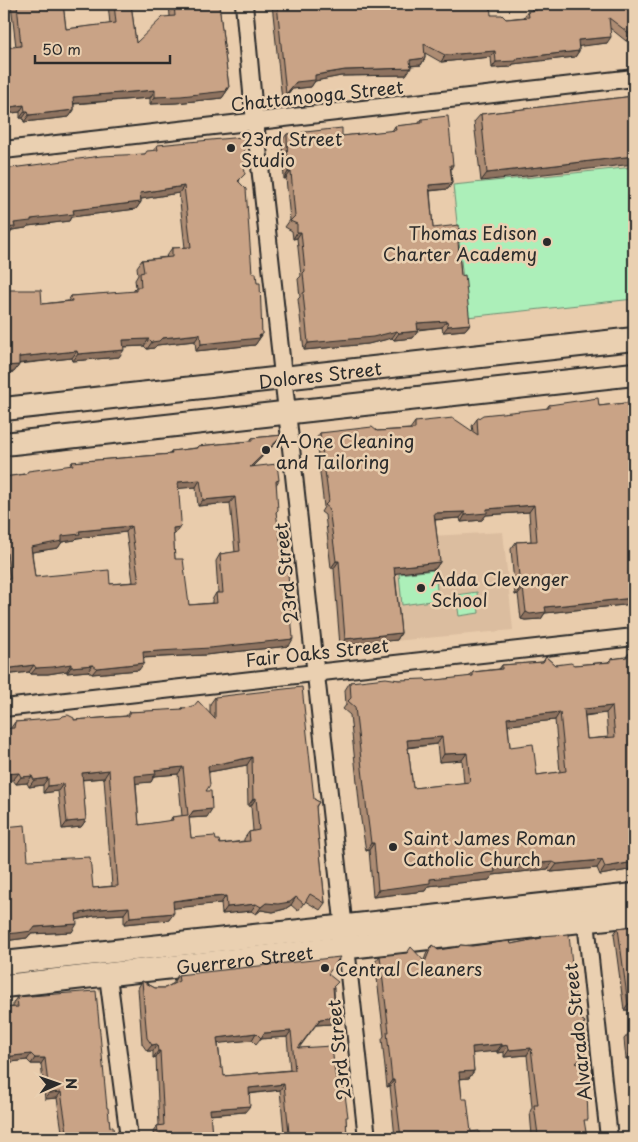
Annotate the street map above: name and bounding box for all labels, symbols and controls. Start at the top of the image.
scale bar [35,32,170,64]
text: 50 m [42,37,81,60]
street label: Chattanooga Street [229,73,405,117]
place label: 23rd Street Studio [241,125,342,173]
marker: 23rd Street Studio [225,142,237,154]
place label: Thomas Edison Charter Academy [383,219,537,267]
marker: Thomas Edison Charter Academy [541,236,553,248]
street label: Dolores Street [257,354,383,394]
place label: A-One Cleaning and Tailoring [276,427,414,475]
marker: A-One Cleaning and Tailoring [260,444,272,456]
street label: 23rd Street [266,521,304,625]
place label: Adda Clevenger School [431,565,569,613]
marker: Adda Clevenger School [415,582,427,594]
street label: Fair Oaks Street [244,631,390,673]
place label: Saint James Roman Catholic Church [403,824,576,872]
marker: Saint James Roman Catholic Church [387,841,399,853]
street label: Guerrero Street [175,938,314,980]
place label: Central Cleaners [335,955,482,982]
marker: Central Cleaners [319,962,331,974]
street label: Alvarado Street [556,962,598,1102]
street label: 23rd Street [319,998,357,1102]
north arrow [32,1060,82,1110]
text: N [61,1078,82,1089]

